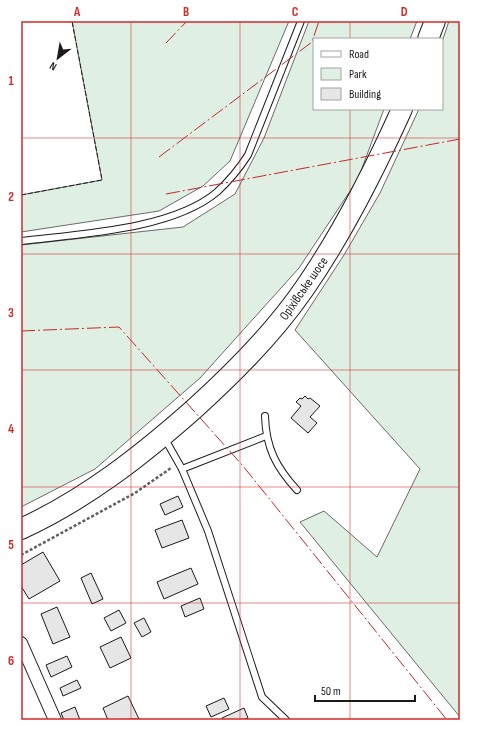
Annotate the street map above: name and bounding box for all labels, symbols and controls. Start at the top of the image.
text: A [73,4,81,20]
text: B [183,4,189,20]
text: C [292,4,299,20]
text: D [401,4,408,20]
north arrow [38,38,78,78]
legend [313,38,443,110]
text: Road [349,47,369,62]
text: N [47,59,59,73]
text: Park [349,67,367,82]
text: 1 [8,73,14,89]
text: Building [349,87,381,102]
text: 2 [8,189,14,205]
street label: Оріхівське шосе [276,254,331,323]
text: 3 [8,305,14,321]
text: 4 [8,421,14,437]
text: 5 [8,537,14,553]
text: 6 [8,653,14,669]
scale bar [315,677,415,703]
text: 50 m [321,684,341,699]

